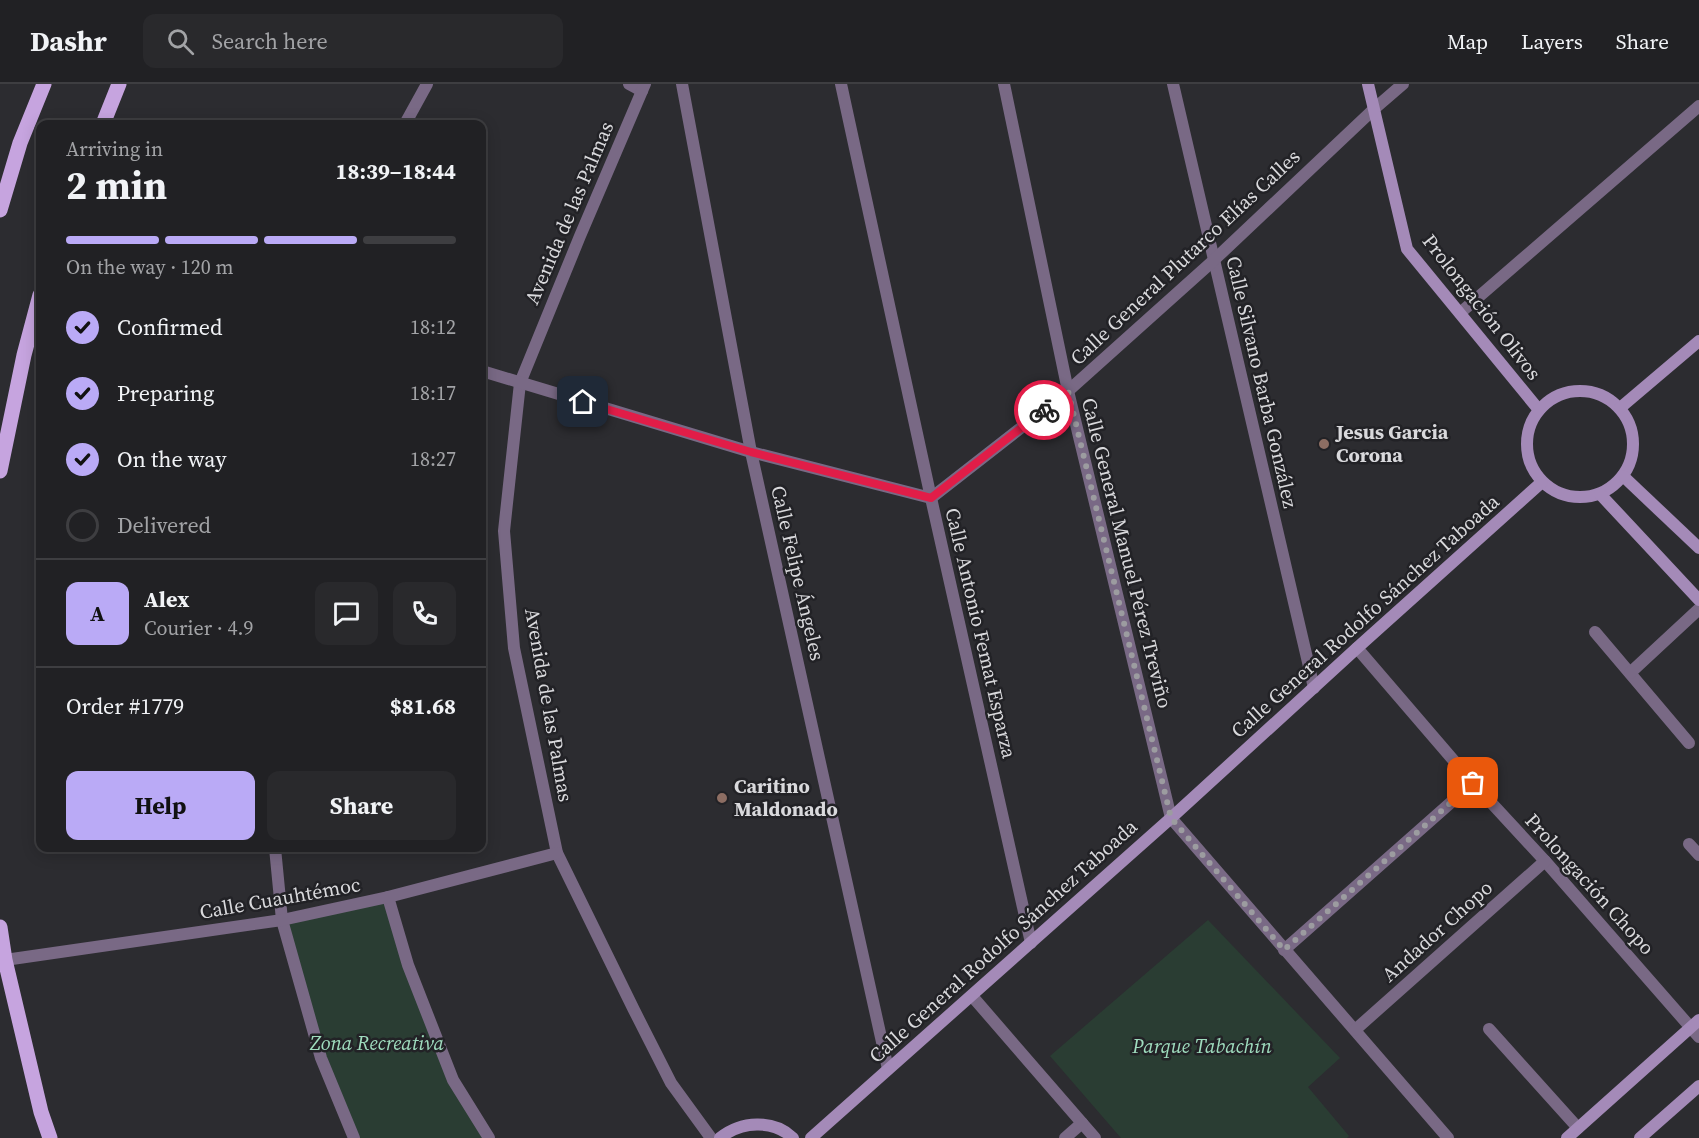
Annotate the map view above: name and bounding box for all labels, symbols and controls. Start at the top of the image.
search box [143,14,563,68]
text: Dashr [30,22,107,60]
icon: search [164,25,197,58]
text: Search here [212,26,328,56]
text: Map [1447,27,1488,56]
text: Layers [1521,27,1583,56]
text: Share [1616,27,1669,56]
street label: Avenida de las Palmas [518,117,620,309]
text: Arriving in [66,135,163,163]
street label: Calle General Plutarco Elías Calles [1064,143,1306,371]
text: 18:39–18:44 [336,156,456,186]
text: 2 min [66,159,167,212]
street label: Prolongación Olivos [1416,228,1548,386]
text: On the way · 120 m [66,253,233,281]
street label: Calle Silvano Barba González [1219,253,1305,511]
icon: check [66,311,99,344]
text: Confirmed [117,312,222,342]
text: 18:12 [410,313,456,341]
pin [557,376,608,427]
icon: check [66,377,99,410]
text: Preparing [117,378,214,408]
text: 18:17 [410,379,456,407]
courier [1014,380,1074,440]
icon: home [566,385,599,418]
icon: bike [1028,394,1061,427]
street label: Calle General Manuel Pérez Treviño [1075,395,1179,711]
place label: Jesus Garcia Corona [1334,418,1449,469]
marker: Jesus Garcia Corona [1317,437,1331,451]
icon: check [66,443,99,476]
text: On the way [117,444,226,474]
text: 18:27 [410,445,456,473]
street label: Calle Felipe Ángeles [764,483,832,663]
street label: Calle General Rodolfo Sánchez Taboada [1225,487,1506,744]
street label: Calle Antonio Femat Esparza [939,505,1024,762]
text: Delivered [117,510,211,540]
button: chat [315,582,378,645]
button: phone [393,582,456,645]
text: Alex [144,584,189,614]
text: A [90,598,105,628]
street label: Avenida de las Palmas [518,606,580,804]
text: Courier · 4.9 [144,614,253,642]
text: Order #1779 [66,691,184,721]
text: $81.68 [390,691,456,721]
pin [1447,757,1498,808]
icon: bag [1456,766,1489,799]
button: Help [66,771,255,840]
button: Share [267,771,456,840]
place label: Caritino Maldonado [734,772,838,823]
marker: Caritino Maldonado [715,791,729,805]
street label: Prolongación Chopo [1519,807,1661,961]
street label: Calle General Rodolfo Sánchez Taboada [863,812,1144,1069]
street label: Calle Cuauhtémoc [197,870,363,926]
street label: Andador Chopo [1376,874,1498,988]
park label: Zona Recreativa [309,1029,445,1057]
park label: Parque Tabachín [1131,1032,1272,1060]

